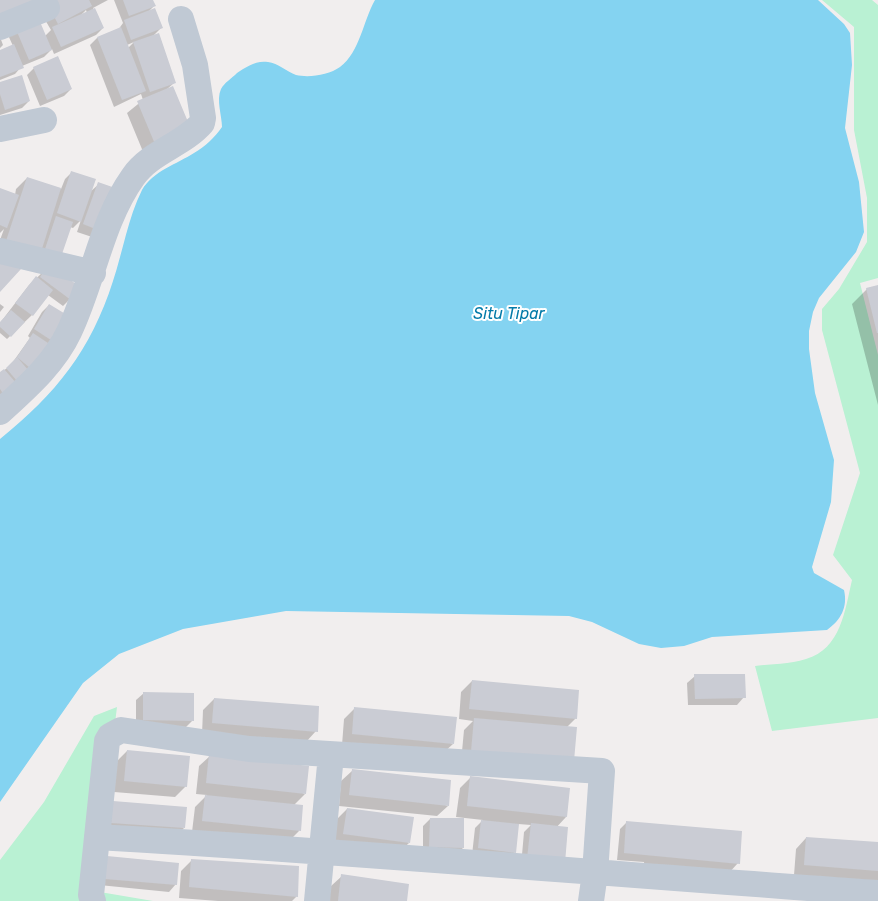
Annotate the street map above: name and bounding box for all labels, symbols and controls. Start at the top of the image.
water label: Situ Tipar [473,304,545,324]

